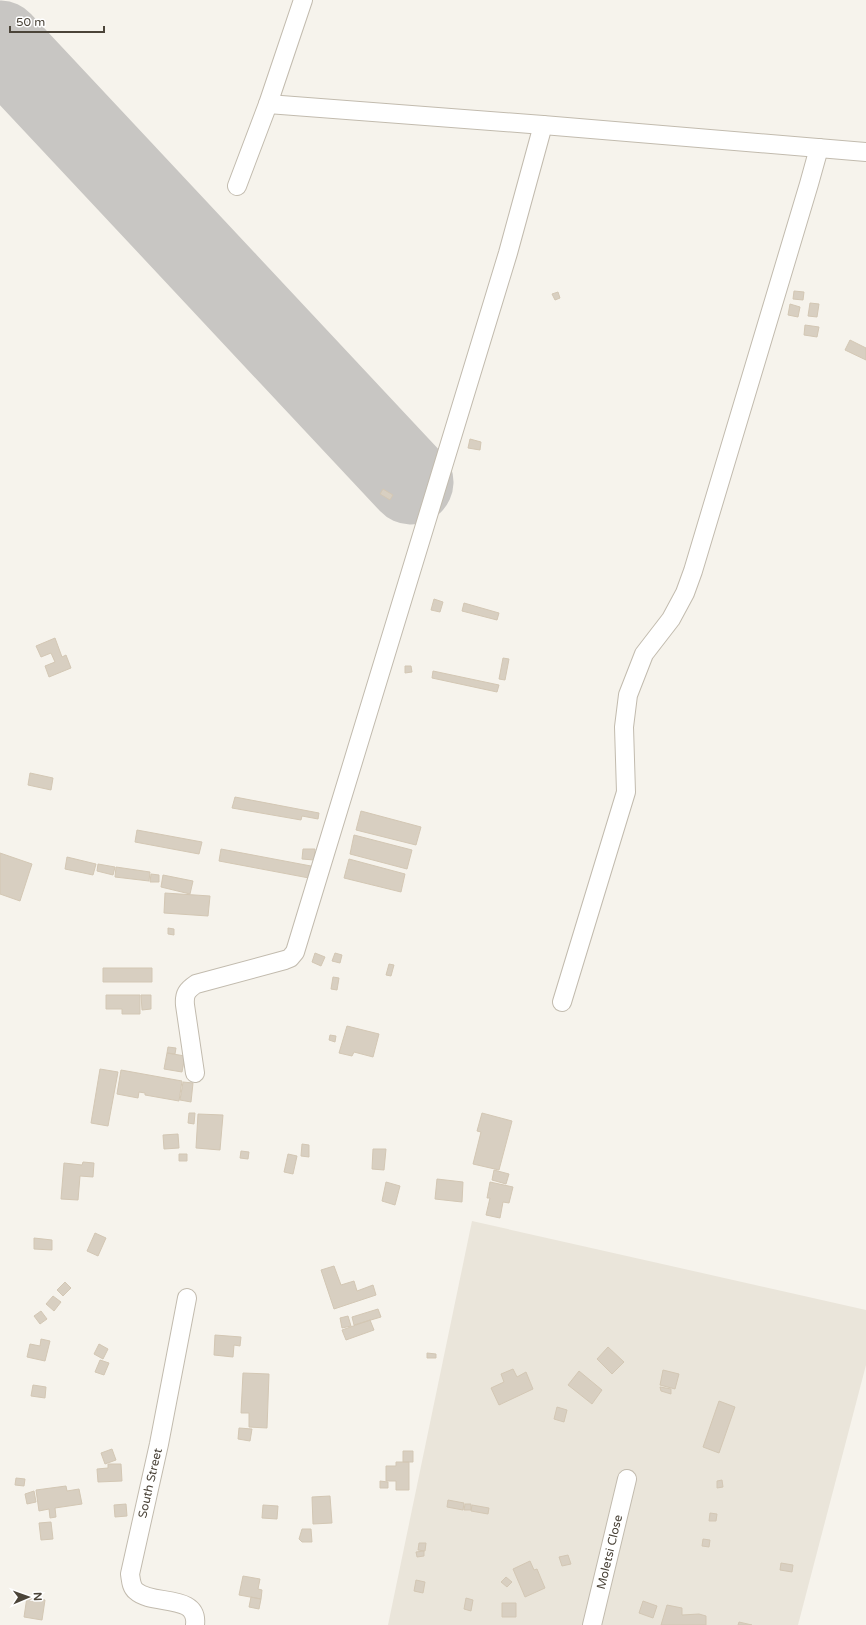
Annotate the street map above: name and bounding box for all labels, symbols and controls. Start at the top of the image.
scale bar [10,8,104,34]
text: 50 m [16,15,45,29]
street label: South Street [135,1446,165,1519]
street label: Moletsi Close [594,1513,625,1591]
north arrow [8,1577,48,1617]
text: N [31,1592,44,1601]

